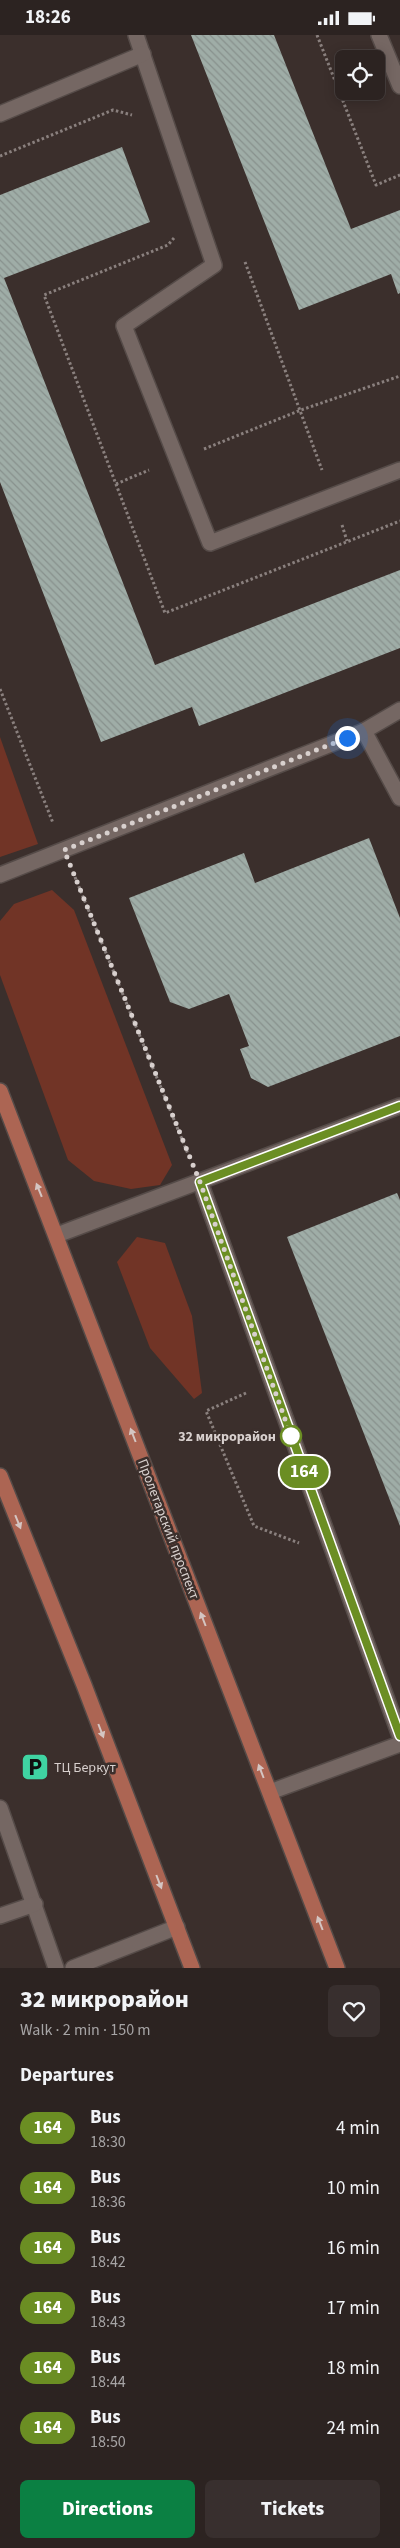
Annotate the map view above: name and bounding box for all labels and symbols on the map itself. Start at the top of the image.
your location [335,726,360,751]
one-way arrow [35,1182,43,1197]
marker: 32 микрорайон [280,1425,302,1447]
one-way arrow [129,1427,136,1442]
place label: 32 микрорайон [178,1427,276,1447]
street label: Пролетарский проспект [132,1456,204,1603]
line badge: 164 [275,1456,333,1488]
one-way arrow [15,1514,22,1529]
one-way arrow [199,1612,207,1626]
one-way arrow [98,1723,105,1738]
parking icon: ТЦ Беркут [20,1752,50,1782]
place label: ТЦ Беркут [54,1758,116,1778]
one-way arrow [257,1763,265,1778]
one-way arrow [155,1875,163,1890]
one-way arrow [316,1915,323,1930]

